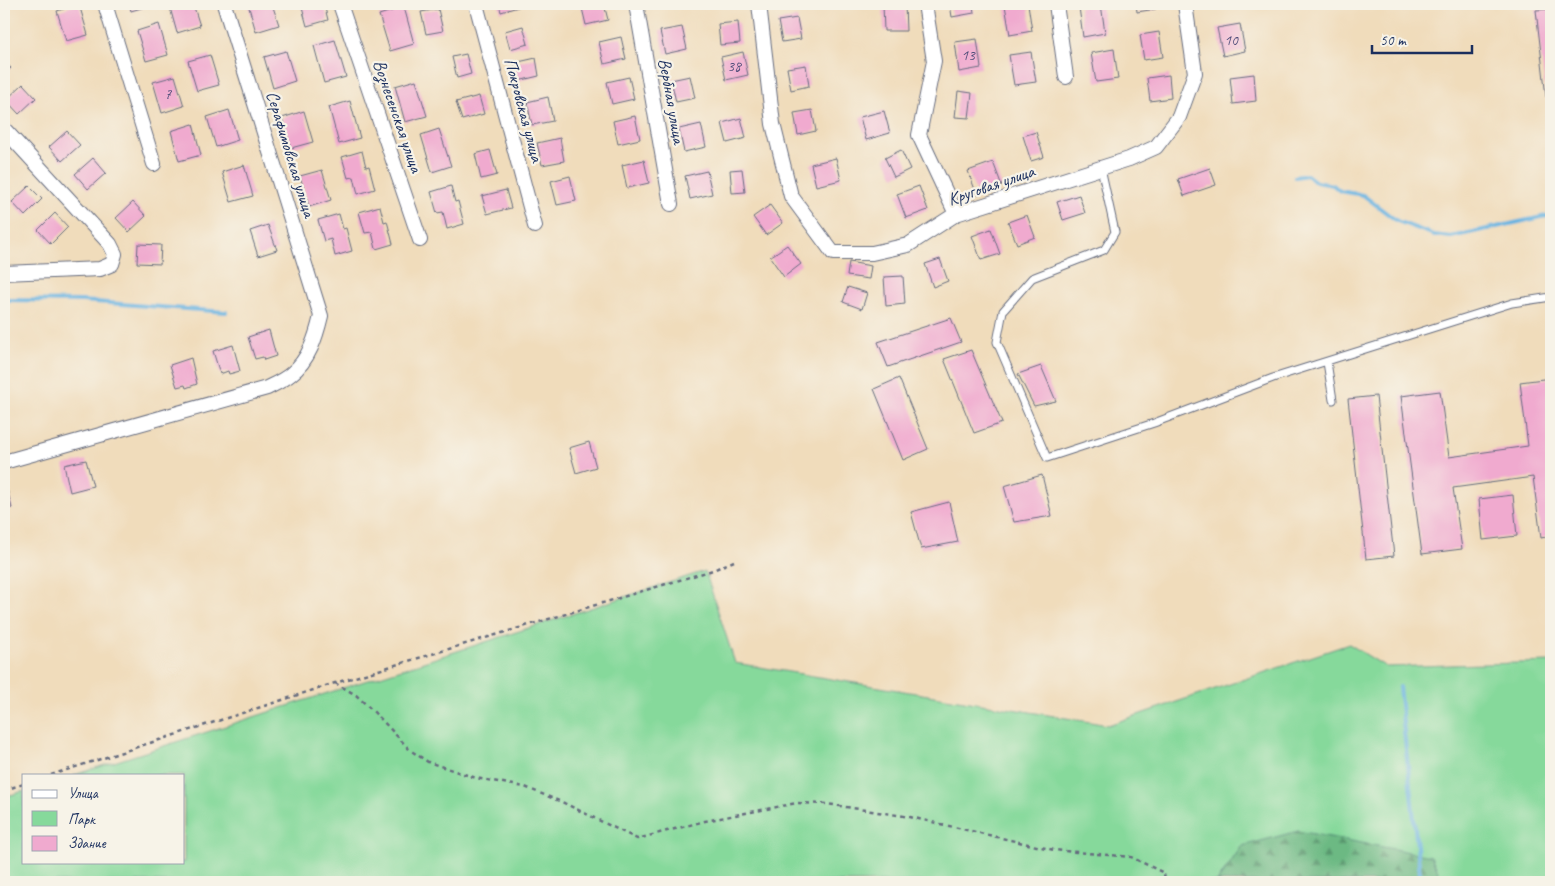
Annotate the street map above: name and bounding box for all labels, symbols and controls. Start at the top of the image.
scale bar [1372,22,1472,54]
house number: 10 [1224,31,1239,50]
text: 50 m [1380,31,1407,50]
house number: 13 [961,46,976,65]
street label: Покровская улица [500,56,549,166]
street label: Вербная улица [654,56,691,147]
street label: Вознесенская улица [367,57,428,177]
house number: 38 [727,57,742,76]
house number: 7 [165,85,173,104]
street label: Серафимовская улица [261,88,321,221]
street label: Круговая улица [945,160,1038,210]
legend [22,774,185,864]
text: Улица [68,784,99,803]
text: Парк [68,810,96,829]
text: Здание [68,834,107,853]

